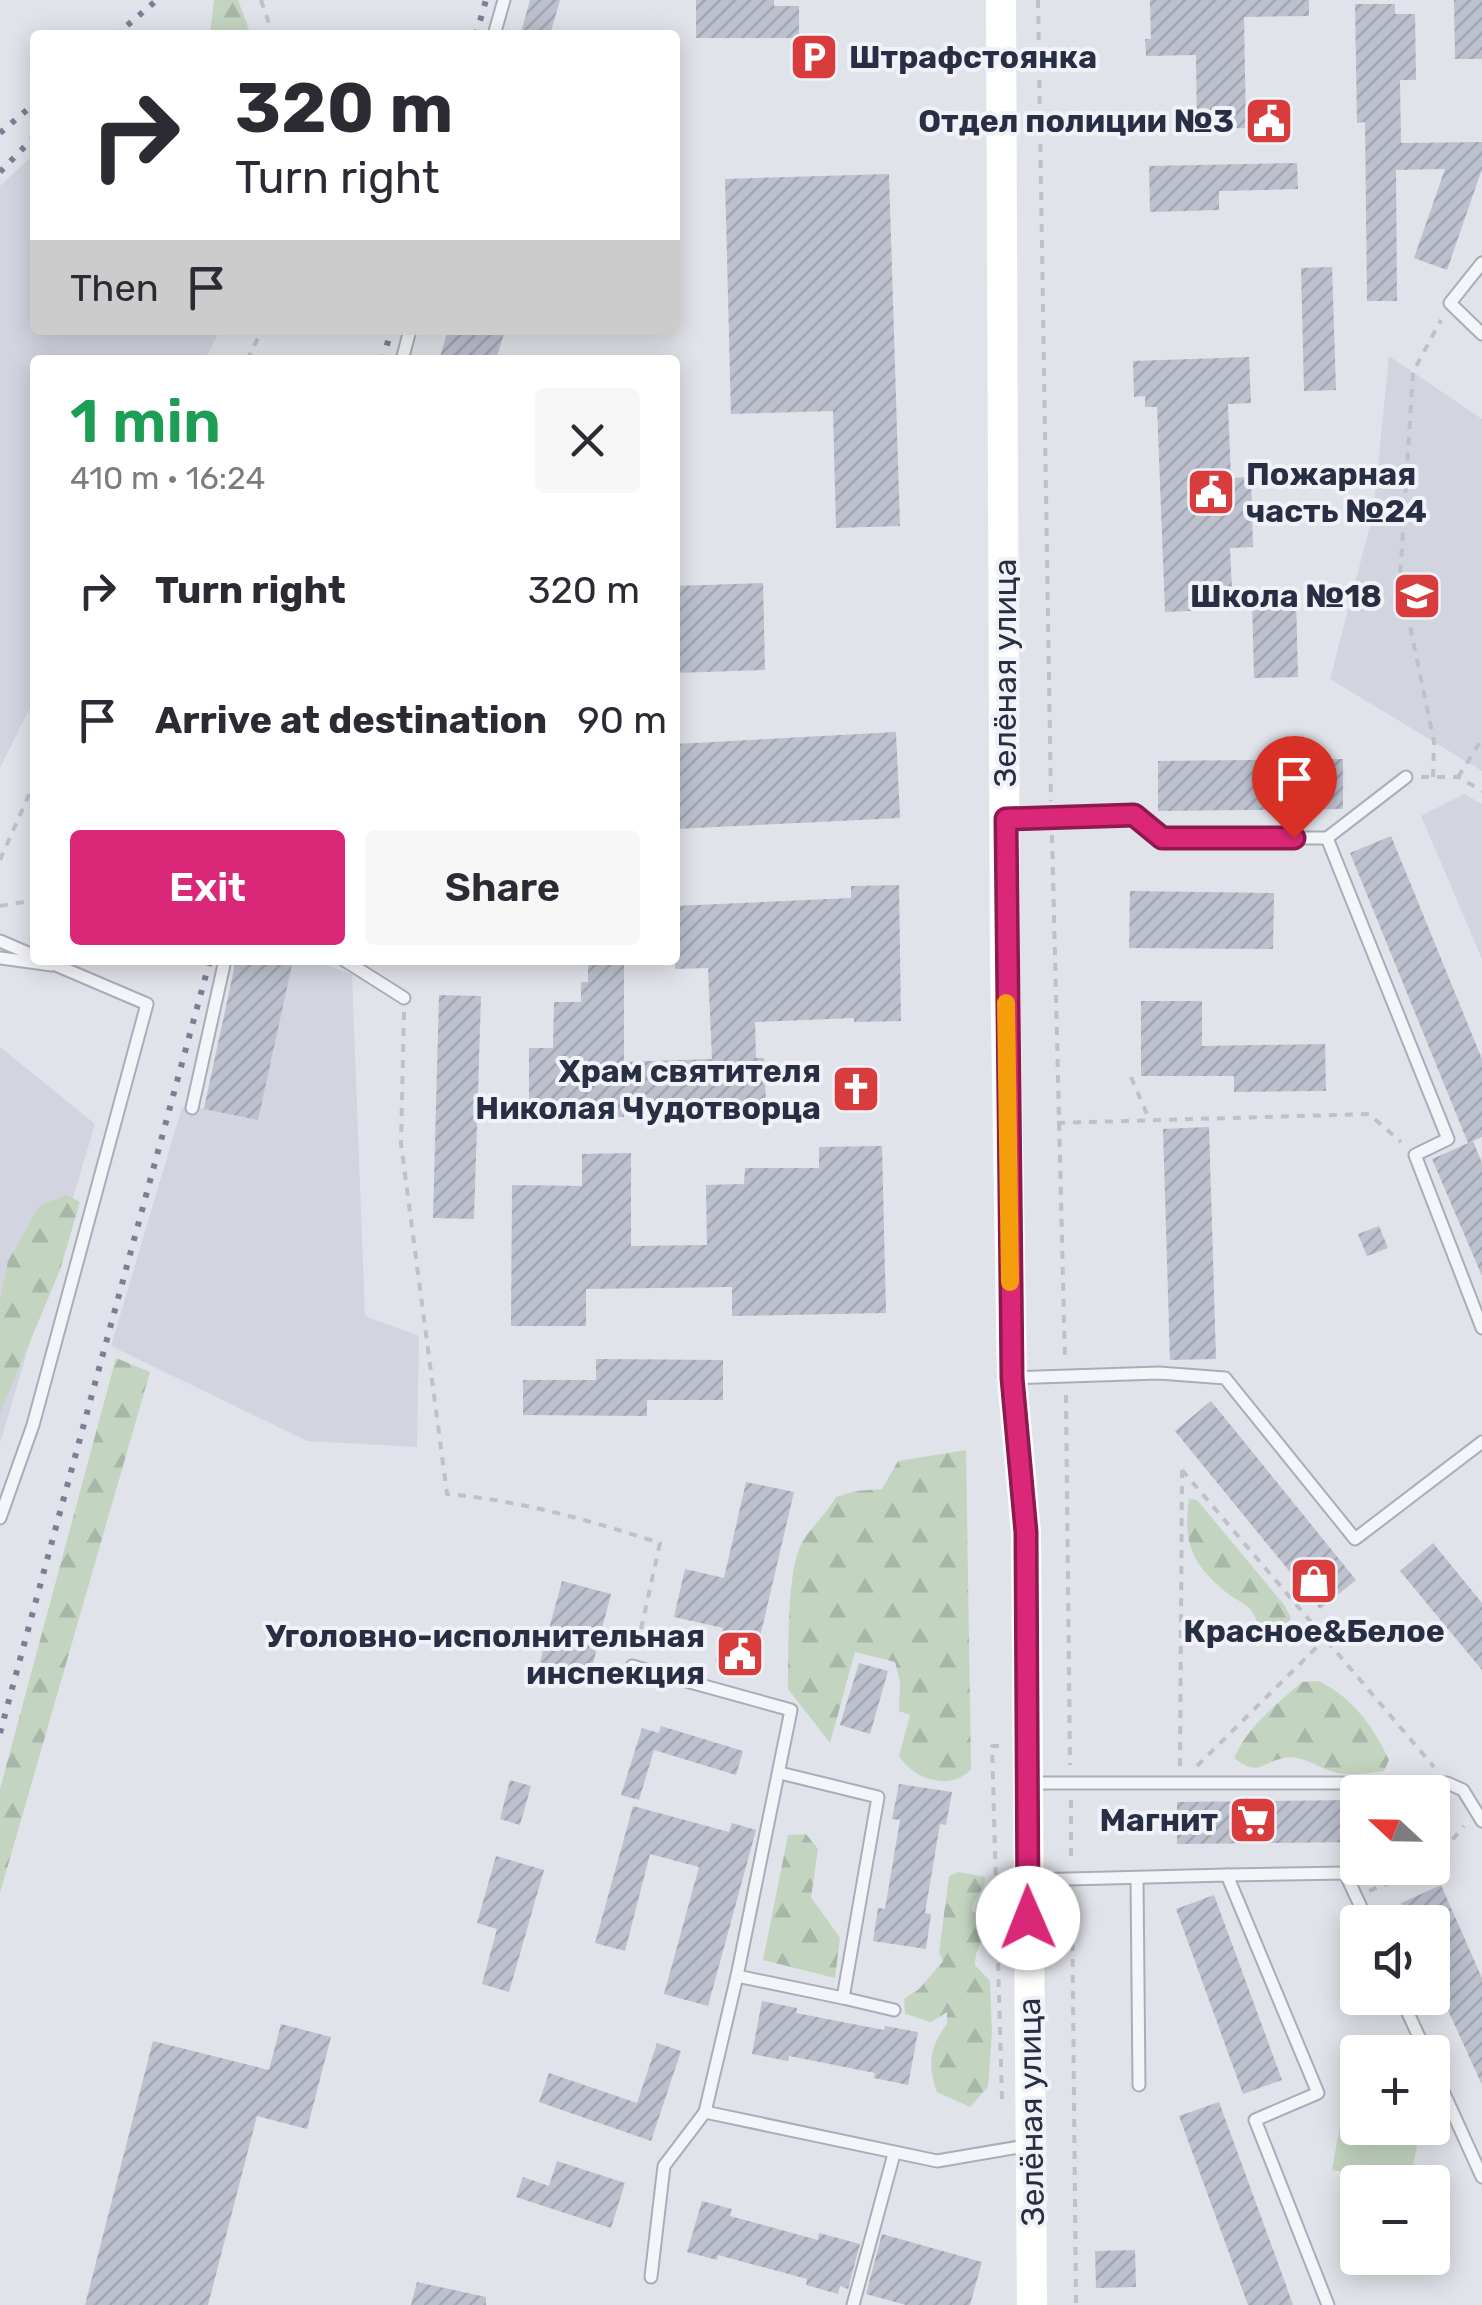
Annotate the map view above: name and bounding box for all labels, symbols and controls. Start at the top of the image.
parking icon: Штрафстоянка [788,31,840,83]
place label: Штрафстоянка [849,38,1097,76]
text: 320 m [235,67,453,150]
icon: right [70,70,200,200]
public building icon: Отдел полиции №3 [1243,95,1295,147]
place label: Отдел полиции №3 [918,102,1234,140]
text: Turn right [235,151,439,204]
icon: arrive [179,260,234,315]
text: Then [70,265,159,311]
text: 1 min [70,386,221,457]
button: close [535,388,640,493]
place label: Пожарная часть №24 [1246,455,1427,530]
text: 410 m · 16:24 [70,459,265,497]
public building icon: Пожарная часть №24 [1185,466,1237,518]
street label: Зелёная улица [986,559,1024,787]
icon: right [70,563,125,618]
text: Turn right [155,567,346,613]
text: 320 m [528,567,640,613]
school or university icon: Школа №18 [1391,570,1443,622]
place label: Школа №18 [1190,577,1382,615]
icon: arrive [70,693,125,748]
text: Arrive at destination [155,697,547,743]
text: 90 m [577,697,667,743]
pin [1252,736,1337,839]
icon: arrive [1267,751,1322,806]
button: Exit [70,830,345,945]
button: Share [365,830,640,945]
place label: Храм святителя Николая Чудотворца [475,1052,821,1127]
church icon: Храм святителя Николая Чудотворца [830,1063,882,1115]
shop icon: Красное&Белое [1288,1555,1340,1607]
place label: Красное&Белое [1183,1612,1445,1650]
place label: Уголовно-исполнительная инспекция [265,1617,705,1692]
public building icon: Уголовно-исполнительная инспекция [714,1628,766,1680]
north arrow [1340,1775,1450,1885]
map controls [1340,1775,1450,2275]
supermarket icon: Магнит [1227,1794,1279,1846]
place label: Магнит [1100,1801,1218,1839]
position arrow [976,1866,1080,1970]
button: sound [1340,1905,1450,2015]
street label: Зелёная улица [1010,1997,1052,2227]
button: + [1340,2035,1450,2145]
button: − [1340,2165,1450,2275]

